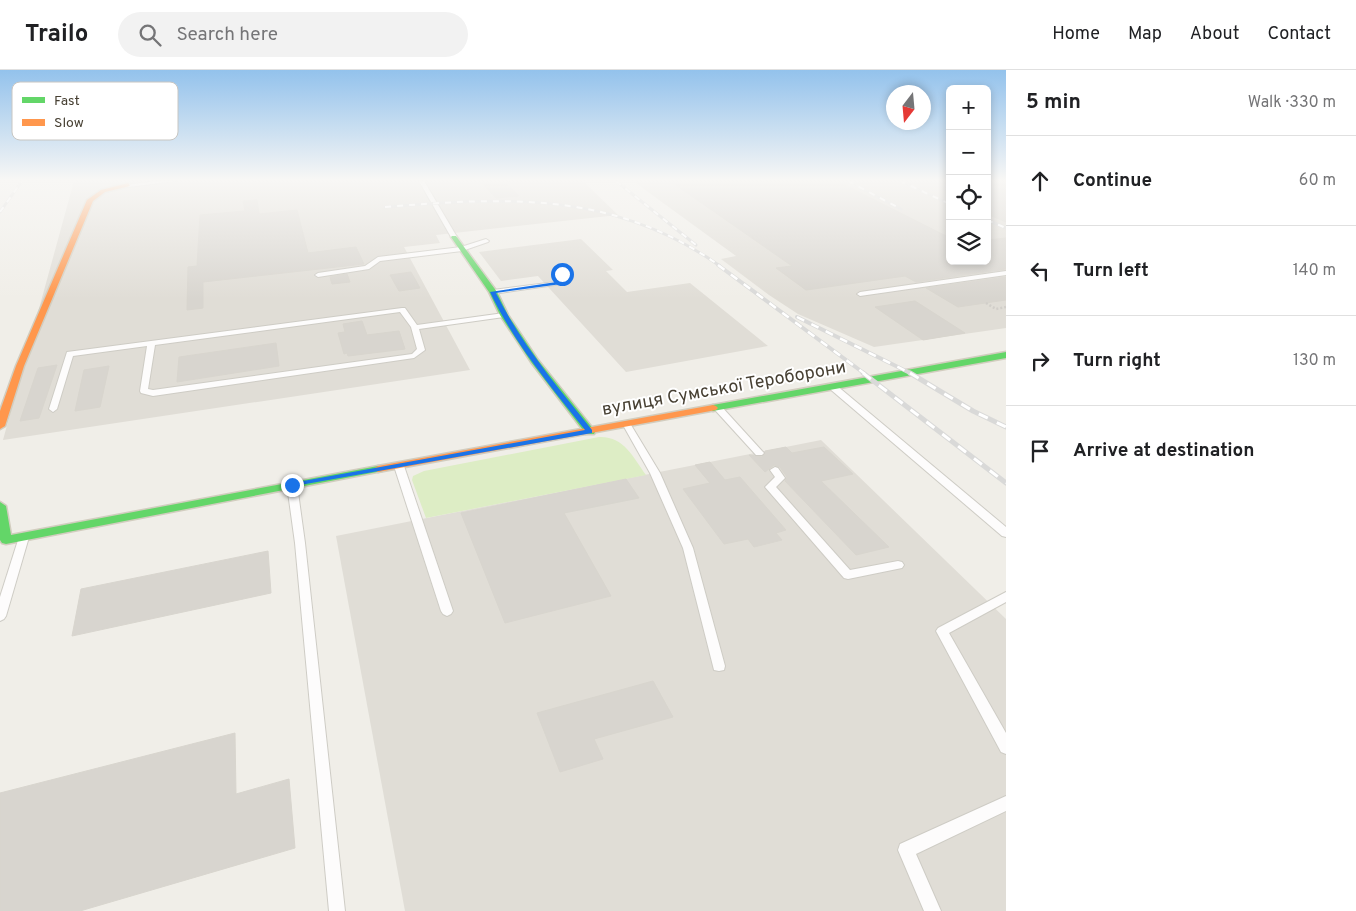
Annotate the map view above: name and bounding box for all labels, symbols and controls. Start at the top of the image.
search box [118,12,468,57]
text: Trailo [25,20,88,50]
icon: search [136,21,164,49]
text: Search here [176,23,278,47]
text: Home [1052,23,1100,46]
text: Map [1128,23,1162,46]
text: About [1190,23,1239,46]
text: Contact [1267,23,1331,46]
legend [12,82,178,140]
north arrow [886,85,931,130]
map controls [946,85,991,265]
button: + [946,85,991,130]
text: 5 min [1026,89,1081,116]
text: Fast [54,93,80,110]
text: Walk · 330 m [1248,93,1336,113]
text: Slow [54,115,84,132]
button: − [946,130,991,175]
icon: ahead [1026,167,1054,195]
text: Continue [1073,169,1152,193]
text: 60 m [1299,171,1336,191]
button: locate [946,175,991,220]
button: layers [946,220,991,265]
icon: left [1026,257,1054,285]
text: Turn left [1073,259,1149,283]
text: 140 m [1293,261,1336,281]
route start [551,263,574,286]
icon: right [1026,347,1054,375]
text: Turn right [1073,349,1161,373]
text: 130 m [1293,351,1336,371]
street label: вулиця Сумської Тероборони [600,356,848,422]
icon: arrive [1026,437,1054,465]
text: Arrive at destination [1073,439,1254,463]
route end [281,474,304,497]

